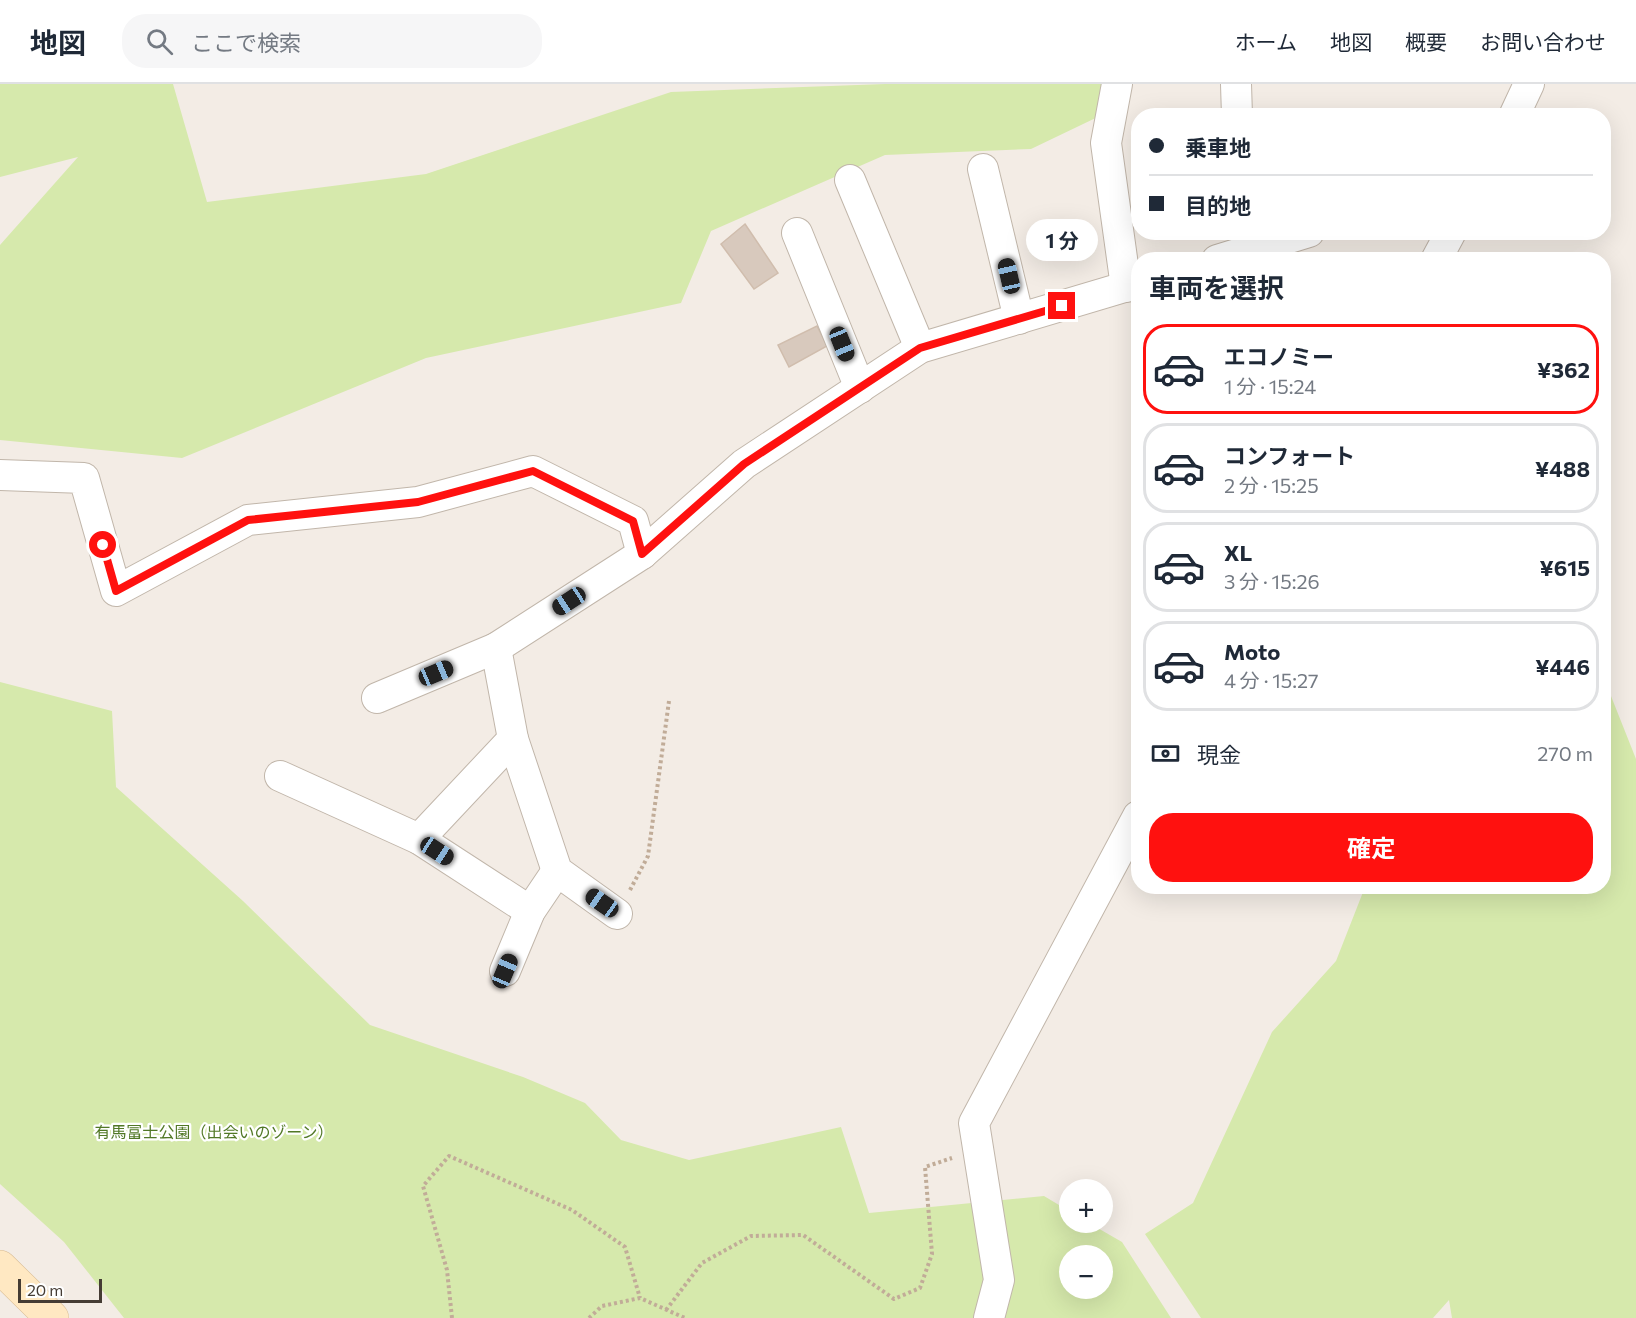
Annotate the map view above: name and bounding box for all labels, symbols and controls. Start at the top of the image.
search box [122,14,542,68]
text: 地図 [30,25,86,59]
icon: search [143,25,176,58]
text: ここで検索 [191,29,301,56]
text: ホーム [1235,29,1297,54]
text: 地図 [1330,29,1372,54]
text: 概要 [1405,29,1447,54]
text: お問い合わせ [1480,29,1606,54]
text: 乗車地 [1185,134,1251,161]
text: 目的地 [1185,192,1251,219]
callout: 1 分 [1026,219,1098,261]
text: 1 分 [1046,228,1078,252]
car [996,256,1022,296]
text: 車両を選択 [1149,271,1284,304]
route end [1048,292,1075,319]
car [827,324,857,364]
icon: car [1152,342,1206,396]
text: エコノミー [1224,343,1334,370]
text: ¥362 [1537,356,1590,383]
text: 1 分 · 15:24 [1224,374,1316,398]
icon: car [1152,441,1206,495]
text: コンフォート [1224,442,1355,469]
text: ¥488 [1535,455,1590,482]
text: 2 分 · 15:25 [1224,473,1319,497]
route start [89,531,116,558]
text: XL [1224,539,1252,566]
icon: car [1152,540,1206,594]
text: ¥615 [1540,554,1590,581]
text: 3 分 · 15:26 [1224,569,1320,593]
car [549,584,589,618]
text: Moto [1224,638,1280,665]
icon: car [1152,639,1206,693]
text: ¥446 [1535,653,1590,680]
car [416,658,456,688]
text: 4 分 · 15:27 [1224,668,1319,692]
icon: cash [1149,737,1182,770]
text: 現金 [1197,741,1241,768]
text: 270 m [1537,741,1593,765]
button: 確定 [1149,813,1593,882]
car [417,834,457,868]
car [582,885,622,921]
car [490,951,520,991]
park label: 有馬富士公園（出会いのゾーン） [94,1122,334,1141]
map controls [1059,1179,1113,1299]
button: + [1059,1179,1113,1233]
button: − [1059,1245,1113,1299]
scale bar [18,1276,102,1304]
text: 20 m [27,1280,63,1299]

